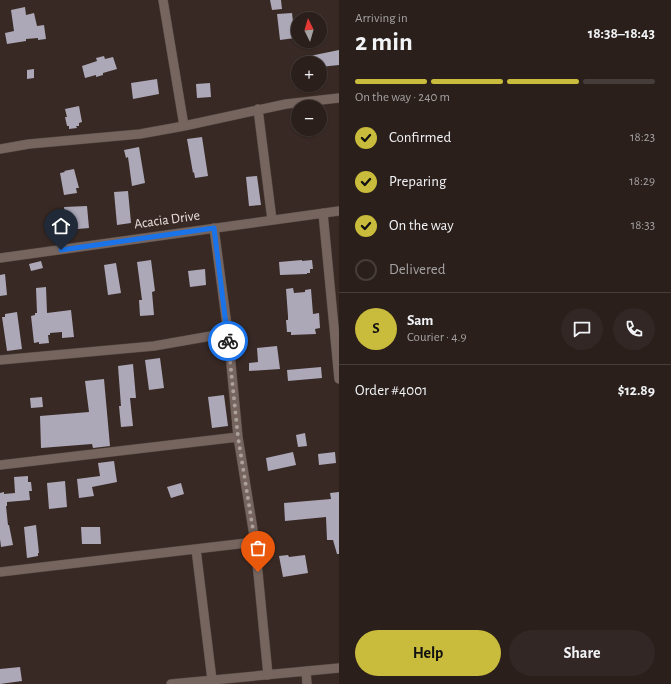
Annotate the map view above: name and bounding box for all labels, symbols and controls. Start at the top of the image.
north arrow [291,12,327,48]
map controls [291,12,327,136]
text: Arriving in [355,12,408,25]
text: 18:38–18:43 [588,26,655,41]
text: 2 min [355,29,413,55]
button: + [291,56,327,92]
text: On the way · 240 m [355,91,450,104]
button: − [291,100,327,136]
icon: check [355,127,377,149]
text: Confirmed [389,130,451,145]
text: 18:23 [630,131,655,144]
icon: check [355,171,377,193]
text: Preparing [389,174,446,189]
text: 18:29 [629,175,655,188]
street label: Acacia Drive [133,208,201,232]
pin [44,209,78,250]
icon: home [50,215,72,237]
icon: check [355,215,377,237]
text: On the way [389,218,454,233]
text: 18:33 [631,219,655,232]
text: Delivered [389,262,446,277]
button: chat [561,308,603,350]
button: phone [613,308,655,350]
text: Sam [407,313,433,328]
courier [208,321,248,361]
text: S [372,321,380,336]
icon: bike [217,330,239,352]
text: Courier · 4.9 [407,331,467,344]
text: Order #4001 [355,383,427,398]
text: $12.89 [618,383,655,398]
pin [241,531,275,572]
icon: bag [247,537,269,559]
button: Help [355,630,501,676]
button: Share [509,630,655,676]

